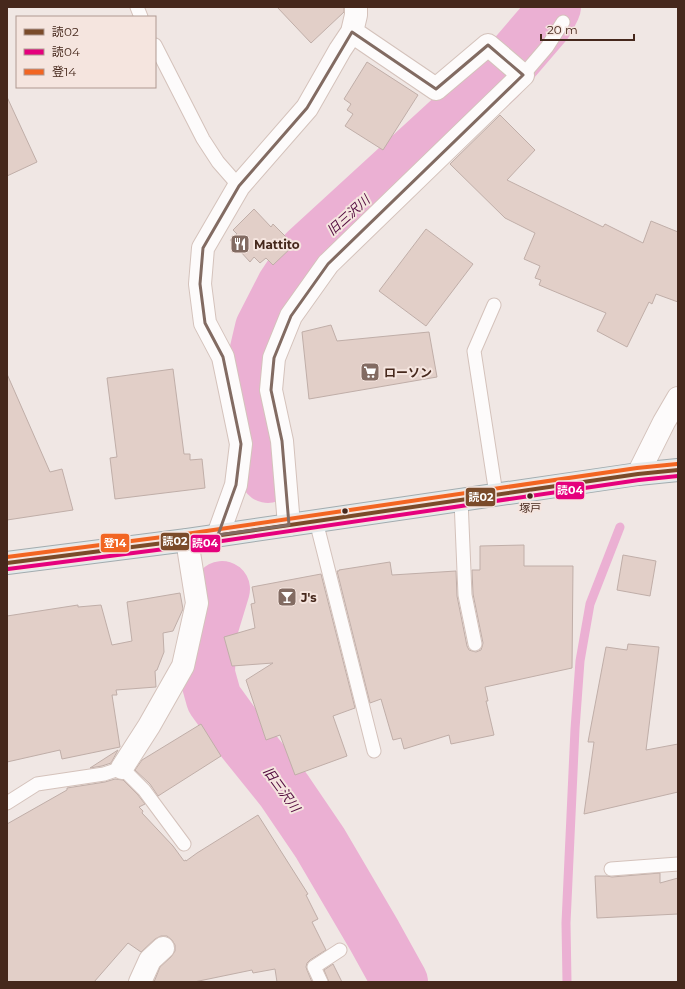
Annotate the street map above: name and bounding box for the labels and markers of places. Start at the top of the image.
restaurant icon: Mattito [229,233,251,255]
place label: Mattito [254,237,300,252]
supermarket icon: ローソン [359,361,381,383]
place label: ローソン [384,365,432,380]
marker: 塚戸 [525,491,535,501]
place label: 塚戸 [519,501,541,515]
unlabelled marker [340,506,350,516]
bar icon: J's [276,586,298,608]
place label: J's [300,590,317,605]

